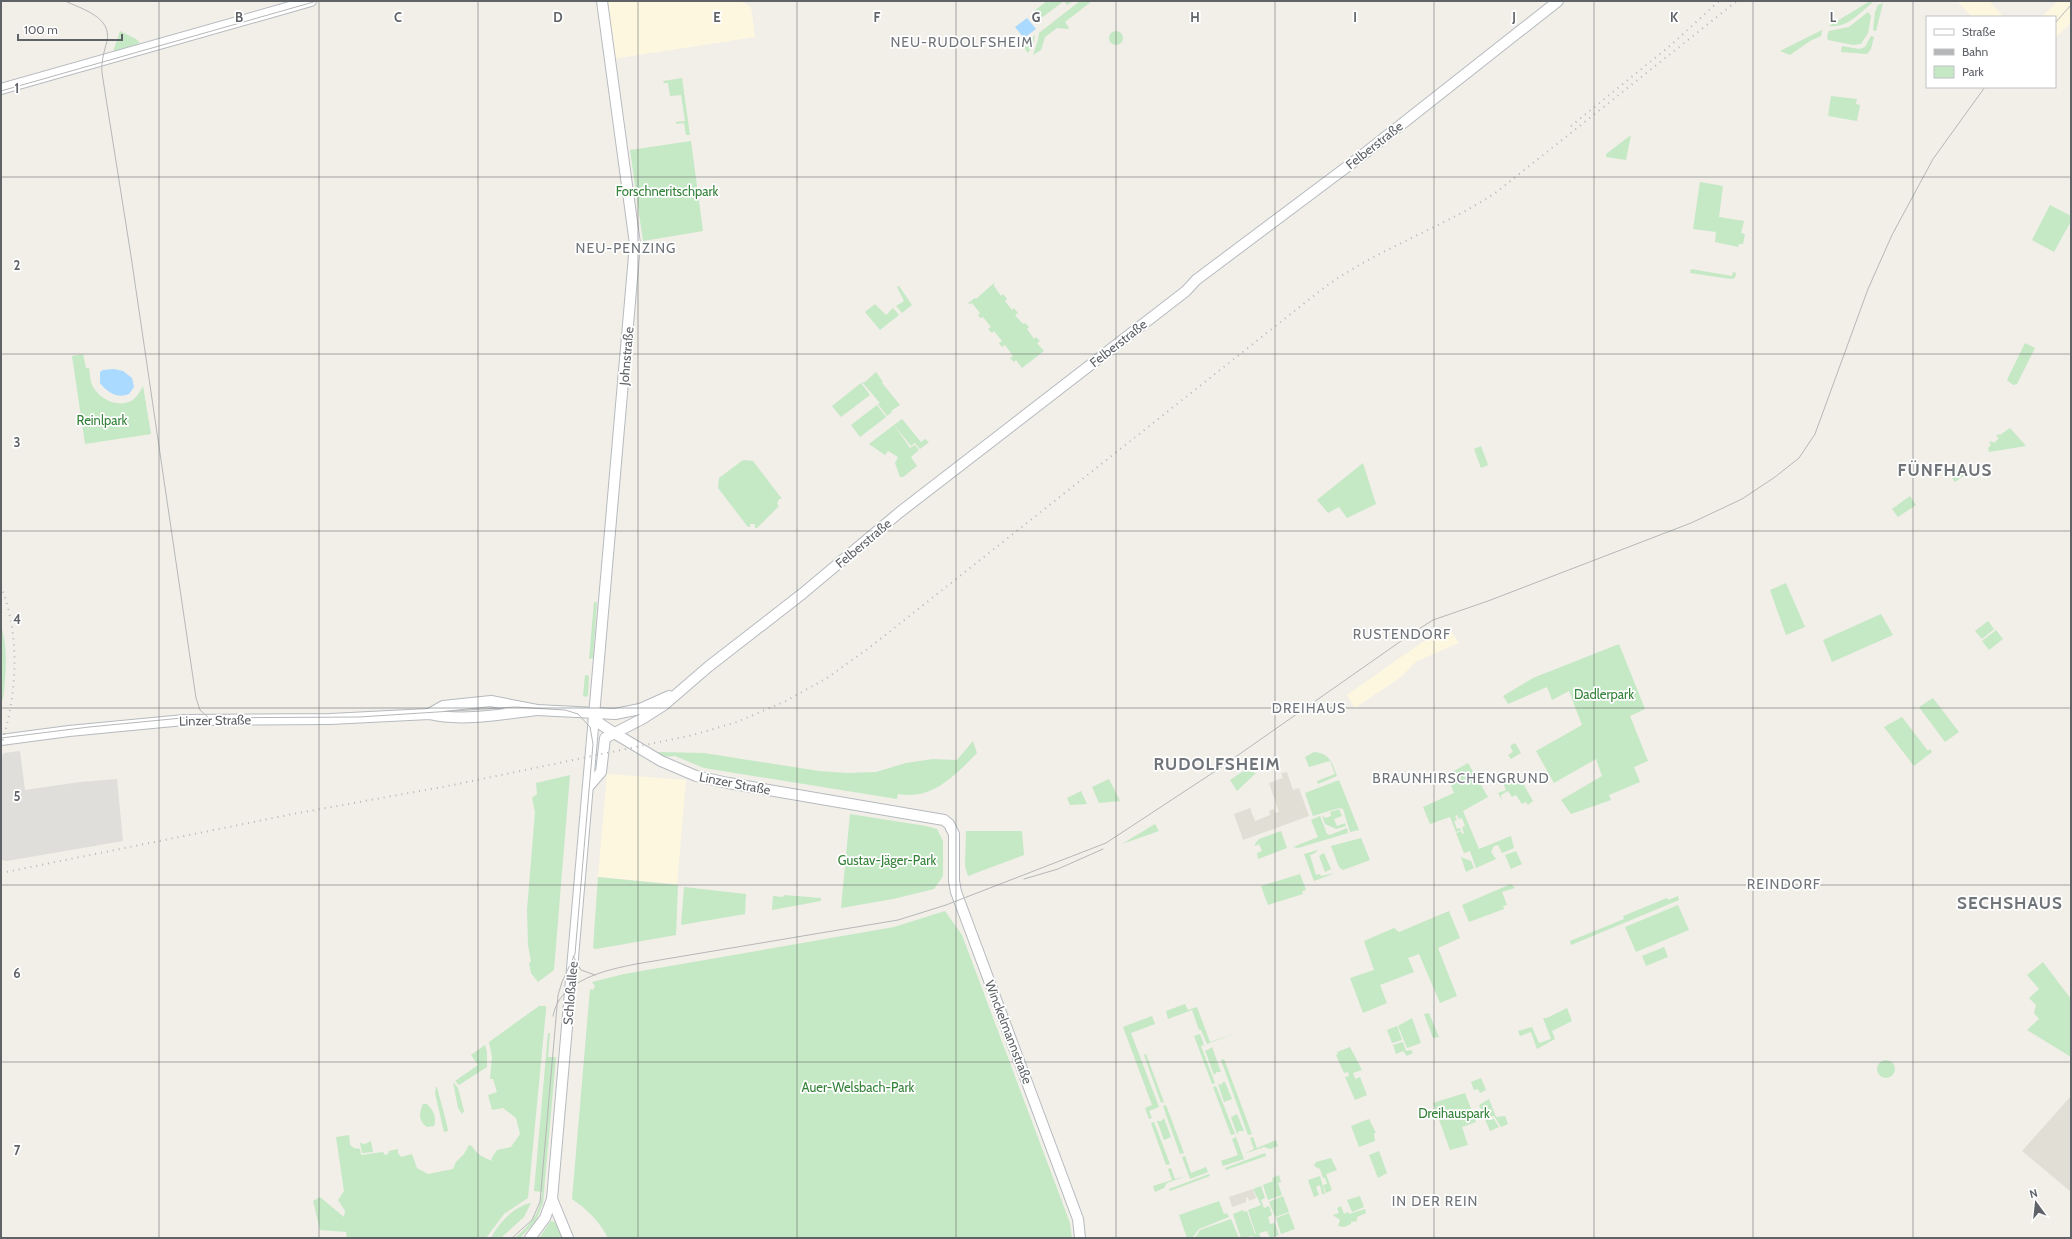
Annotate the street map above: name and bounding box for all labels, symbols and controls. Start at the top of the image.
text: B [235,9,243,25]
text: C [394,9,402,25]
text: D [553,9,563,25]
text: E [713,9,721,25]
text: F [874,9,881,25]
text: G [1032,9,1041,25]
text: H [1190,9,1200,25]
text: I [1353,9,1357,25]
text: J [1511,9,1516,25]
text: K [1670,9,1679,25]
text: L [1830,9,1837,25]
scale bar [18,16,122,42]
legend [1926,16,2056,88]
text: 100 m [24,22,58,37]
text: Straße [1962,24,1995,39]
district label: NEU-RUDOLFSHEIM [890,33,1034,51]
text: Bahn [1962,44,1988,59]
text: Park [1962,64,1984,79]
text: 1 [15,80,19,96]
street label: Felberstraße [1342,118,1406,172]
park label: Forschneritschpark [616,183,719,199]
district label: NEU-PENZING [576,239,676,257]
text: 2 [14,257,21,273]
street label: Felberstraße [1086,316,1150,370]
street label: Johnstraße [615,326,637,387]
park label: Reinlpark [77,412,128,428]
text: 3 [13,434,21,450]
district label: FÜNFHAUS [1898,460,1992,480]
street label: Felberstraße [832,515,894,571]
text: 4 [13,611,21,627]
district label: RUSTENDORF [1353,625,1451,643]
park label: Dadlerpark [1574,686,1634,702]
district label: DREIHAUS [1272,699,1346,717]
street label: Linzer Straße [179,711,252,729]
district label: RUDOLFSHEIM [1153,754,1281,774]
street label: Linzer Straße [698,768,772,798]
district label: BRAUNHIRSCHENGRUND [1372,769,1550,787]
text: 5 [14,788,21,804]
park label: Gustav-Jäger-Park [838,852,936,868]
district label: REINDORF [1747,875,1821,893]
district label: SECHSHAUS [1957,893,2063,913]
street label: Schloßallee [559,960,581,1025]
text: 6 [13,965,21,981]
street label: Winckelmannstraße [982,978,1036,1086]
park label: Auer-Welsbach-Park [802,1079,915,1095]
park label: Dreihauspark [1418,1105,1490,1121]
text: 7 [14,1142,21,1158]
north arrow [2016,1183,2056,1223]
text: N [2028,1186,2039,1201]
district label: IN DER REIN [1392,1192,1478,1210]

